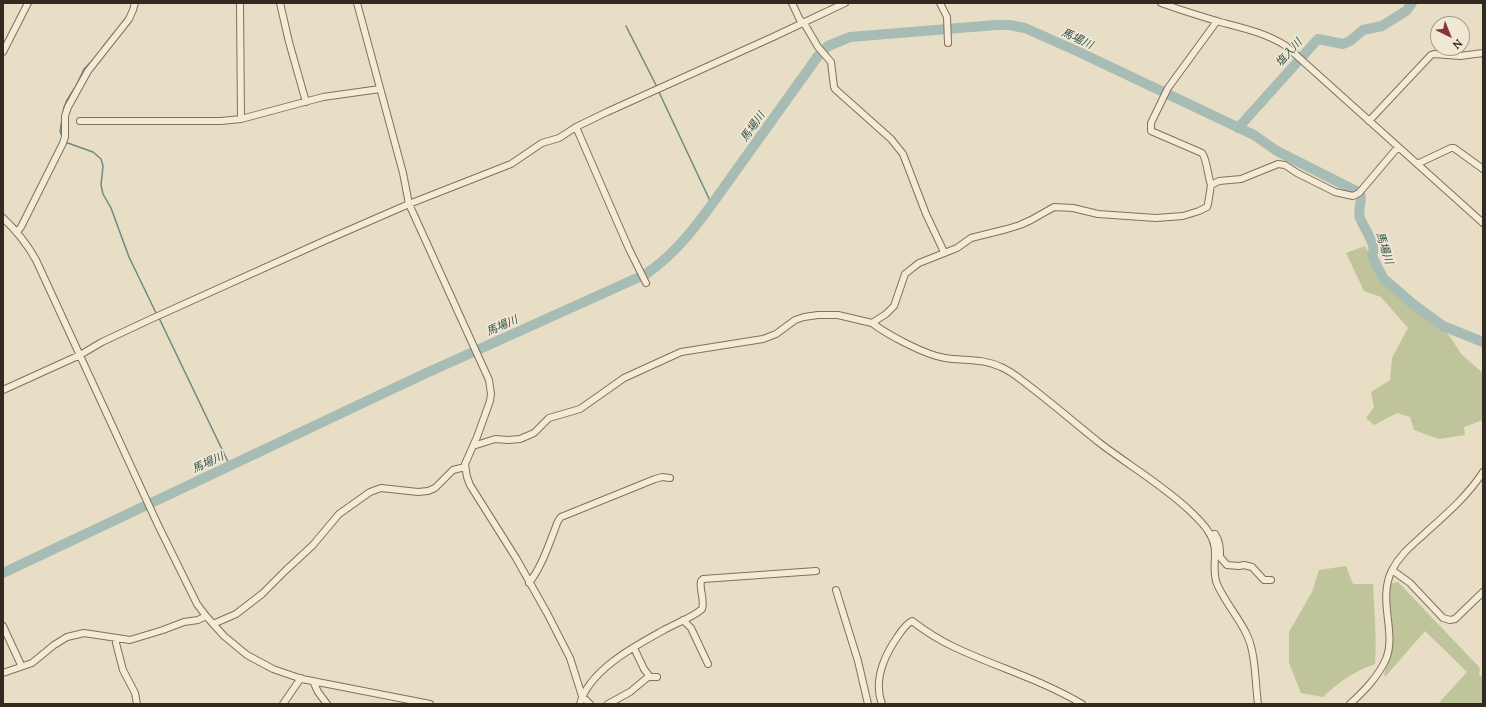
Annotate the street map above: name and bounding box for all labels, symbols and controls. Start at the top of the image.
north arrow [1430,16,1470,56]
water label: 馬場川 [1059,26,1095,52]
water label: 塩入川 [1273,36,1305,70]
text: N [1450,36,1465,52]
water label: 馬場川 [738,110,768,144]
water label: 馬場川 [1373,230,1395,266]
water label: 馬場川 [484,313,520,339]
water label: 馬場川 [190,450,226,476]

